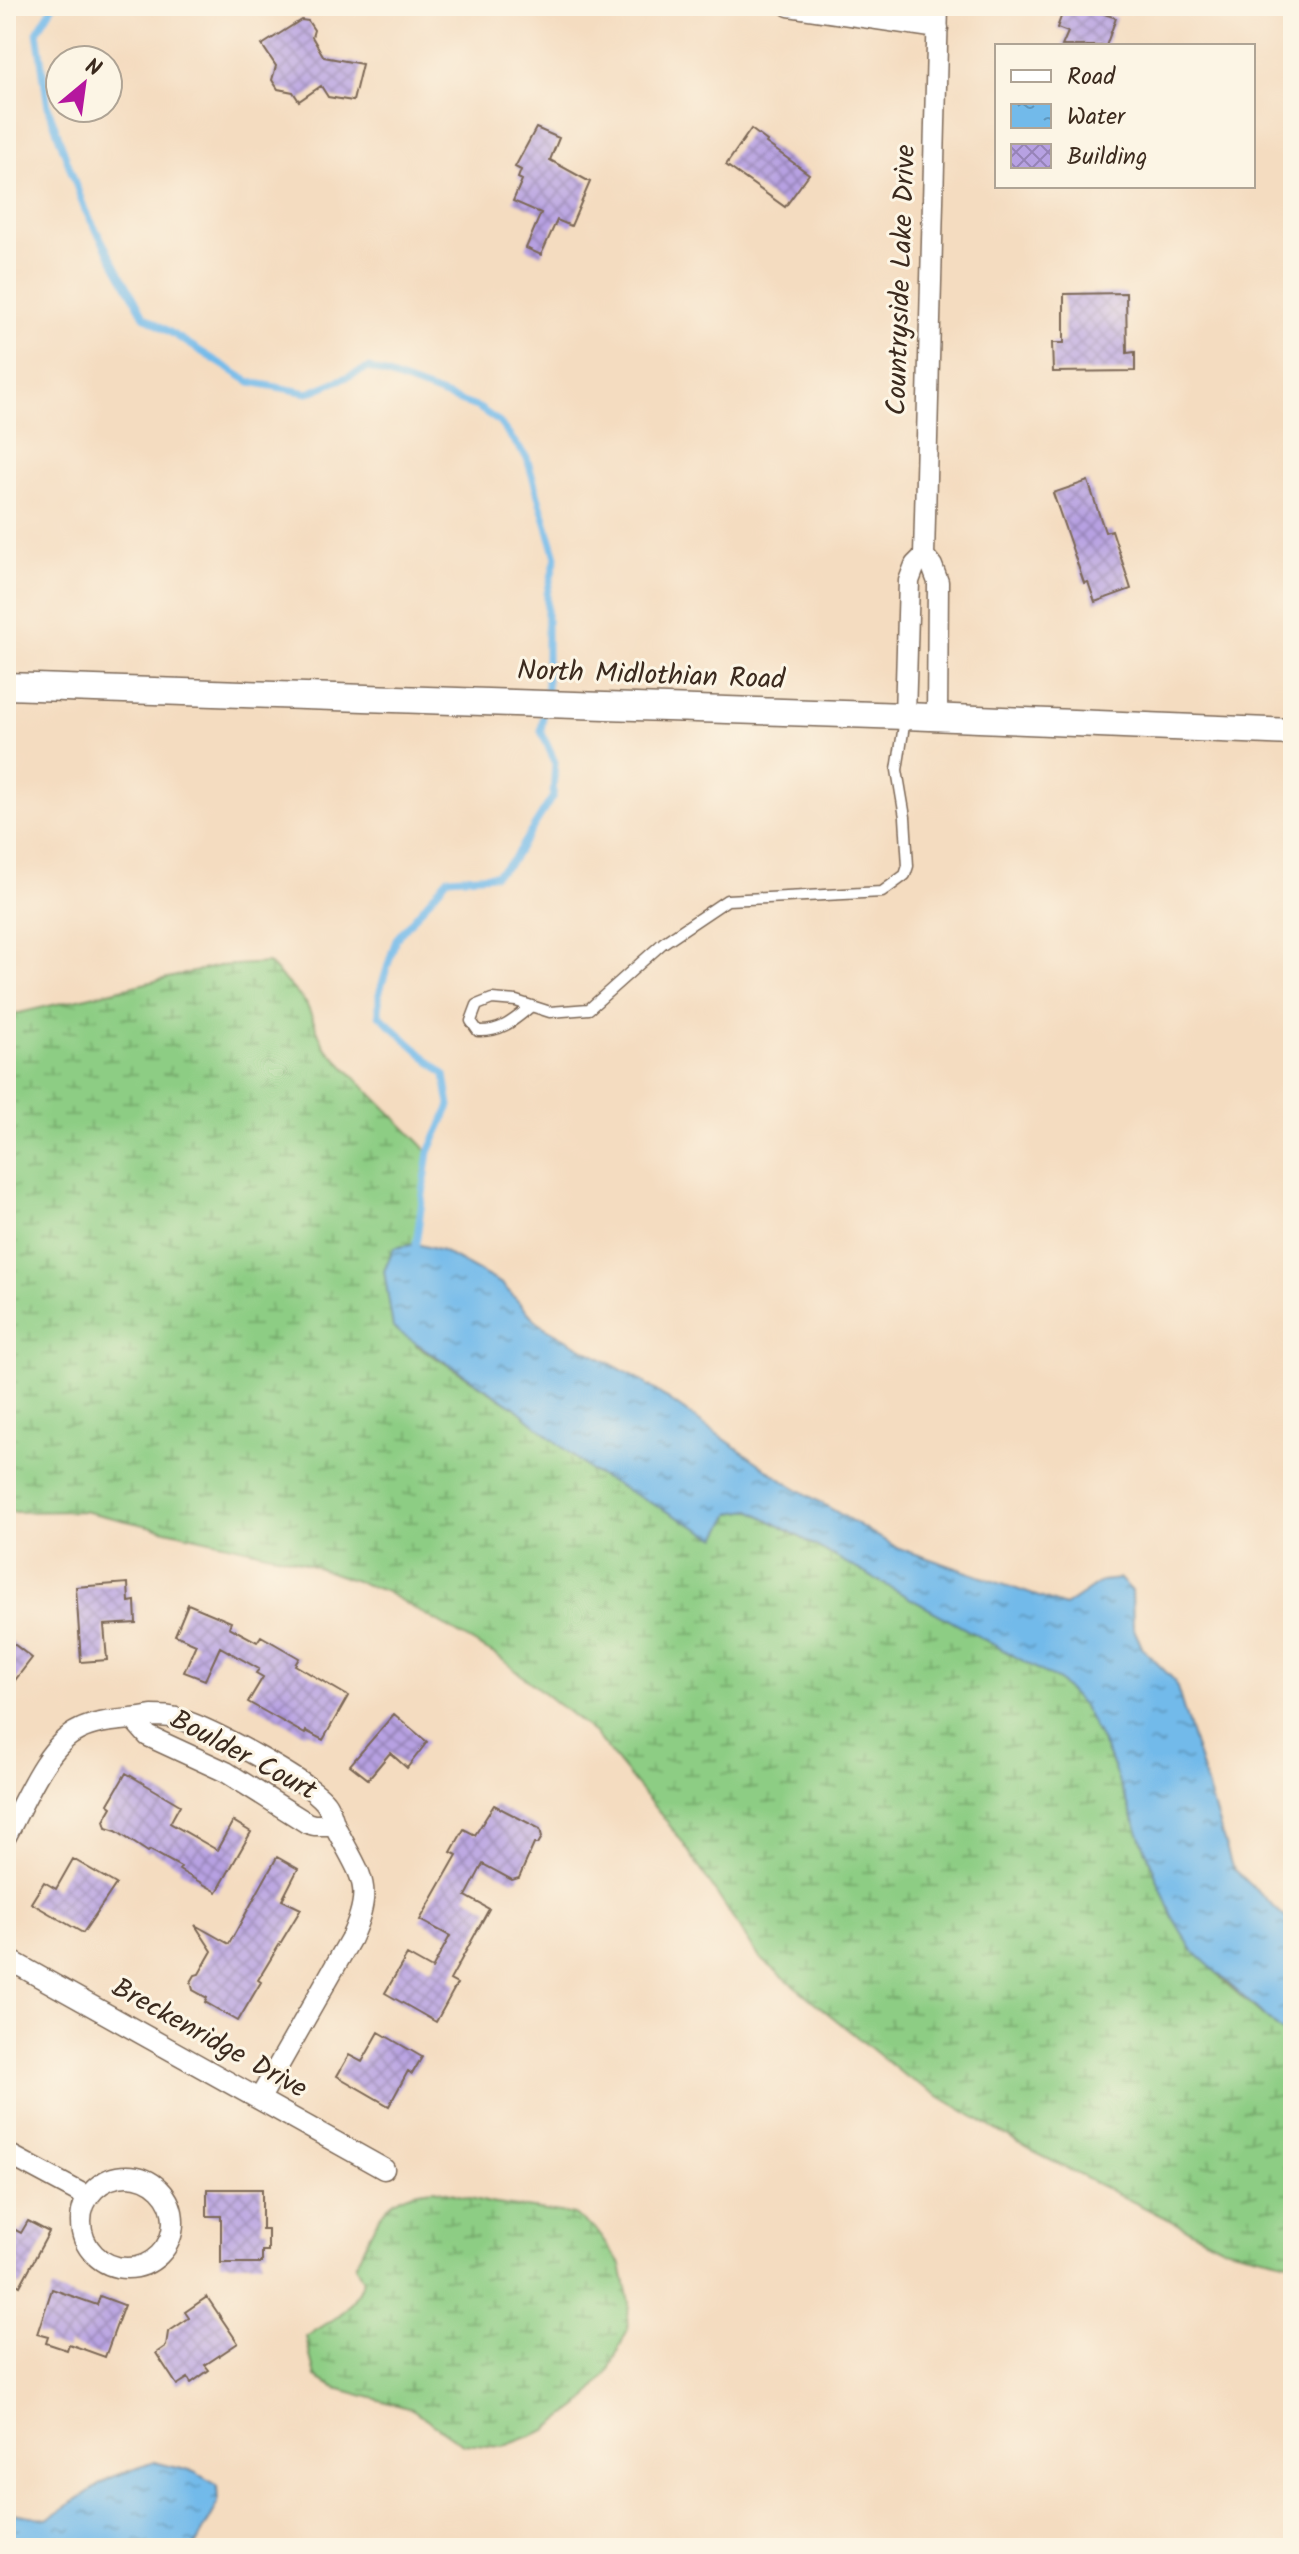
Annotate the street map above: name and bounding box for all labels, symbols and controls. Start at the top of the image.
north arrow [44,44,124,124]
legend [995,44,1255,188]
text: N [78,50,107,87]
text: Road [1067,58,1116,97]
text: Water [1067,98,1127,137]
text: Building [1067,138,1147,177]
street label: Countryside Lake Drive [875,143,929,416]
street label: North Midlothian Road [516,649,787,703]
street label: Boulder Court [161,1698,326,1814]
street label: Breckenridge Drive [103,1966,316,2112]

